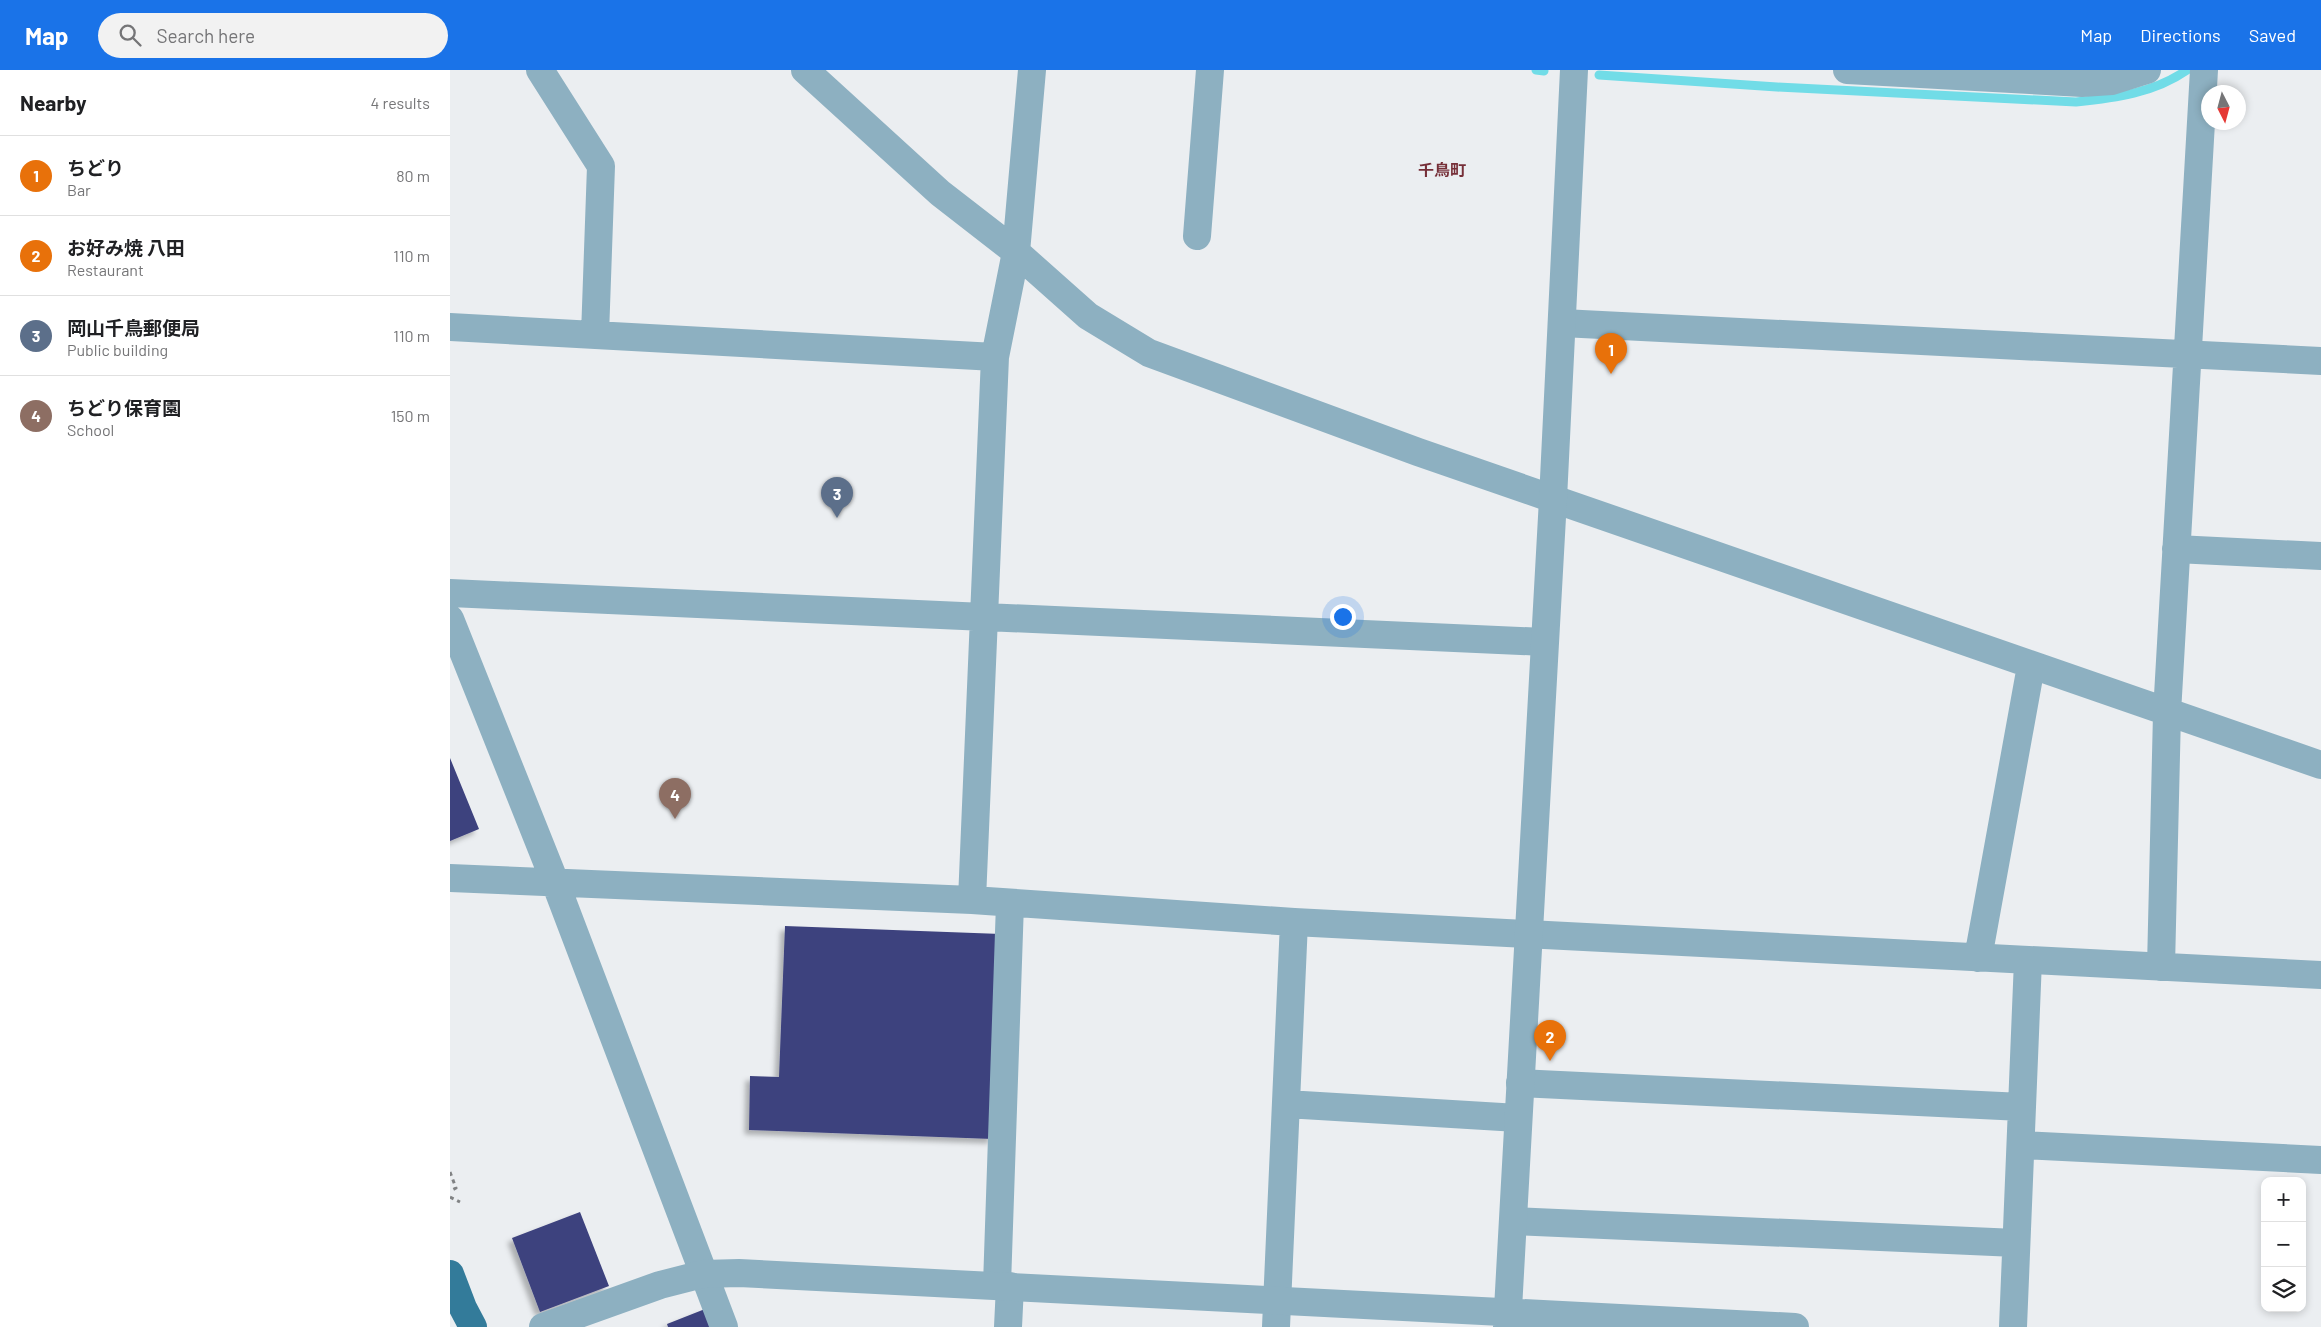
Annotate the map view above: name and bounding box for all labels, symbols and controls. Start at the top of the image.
search box [98,13,448,58]
text: Map [25,21,68,50]
icon: search [116,21,144,49]
text: Search here [156,24,255,47]
text: Map [2080,24,2112,46]
text: Directions [2140,24,2221,46]
text: Saved [2249,24,2296,46]
north arrow [2201,85,2246,130]
text: Nearby [20,90,86,115]
text: 4 results [370,93,430,112]
text: ちどり [67,156,124,179]
district label: 千鳥町 [1418,160,1466,179]
text: 1 [33,166,39,185]
text: 80 m [396,166,430,185]
text: Bar [67,180,91,199]
text: お好み焼 八田 [67,236,185,259]
text: 2 [32,246,40,265]
text: 110 m [393,246,430,265]
text: Restaurant [67,260,144,279]
text: 岡山千鳥郵便局 [67,316,200,339]
text: 3 [32,326,40,345]
text: 110 m [393,326,430,345]
pin: 1 [1595,333,1627,374]
text: Public building [67,340,168,359]
text: ちどり保育園 [67,396,181,419]
text: 4 [31,406,41,425]
text: 150 m [391,406,430,425]
text: School [67,420,114,439]
pin: 3 [821,477,853,518]
your location [1330,604,1356,630]
pin: 4 [659,778,691,819]
pin: 2 [1534,1020,1566,1061]
map controls [2261,1177,2306,1312]
button: + [2261,1177,2306,1222]
button: − [2261,1222,2306,1267]
button: layers [2261,1267,2306,1312]

